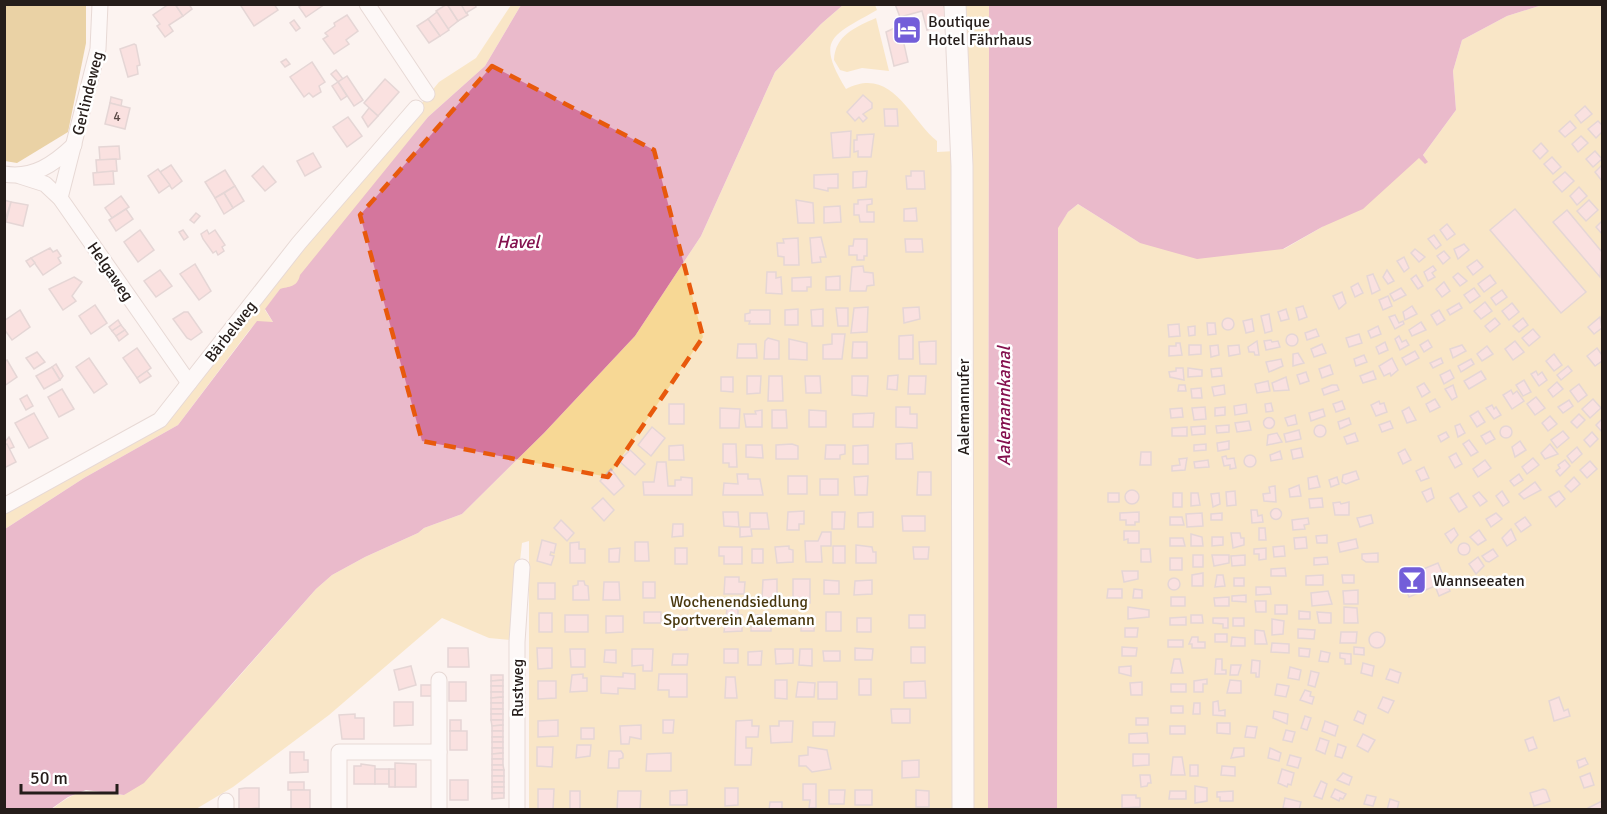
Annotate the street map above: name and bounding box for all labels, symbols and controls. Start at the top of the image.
place label: Boutique Hotel Fährhaus [928,12,1032,50]
hotel icon: Boutique Hotel Fährhaus [891,14,923,46]
street label: Gerlindeweg [68,49,108,137]
house number: 4 [113,108,121,125]
water label: Havel [496,231,541,253]
street label: Helgaweg [83,238,138,305]
street label: Bärbelweg [201,297,261,366]
water label: Aalemannkanal [993,344,1015,466]
street label: Aalemannufer [954,359,974,455]
bar icon: Wannseeaten [1396,564,1428,596]
place label: Wannseeaten [1433,571,1525,591]
park label: Wochenendsiedlung Sportverein Aalemann [663,592,815,630]
street label: Rustweg [508,659,528,717]
scale bar [21,757,117,795]
text: 50 m [30,767,68,789]

